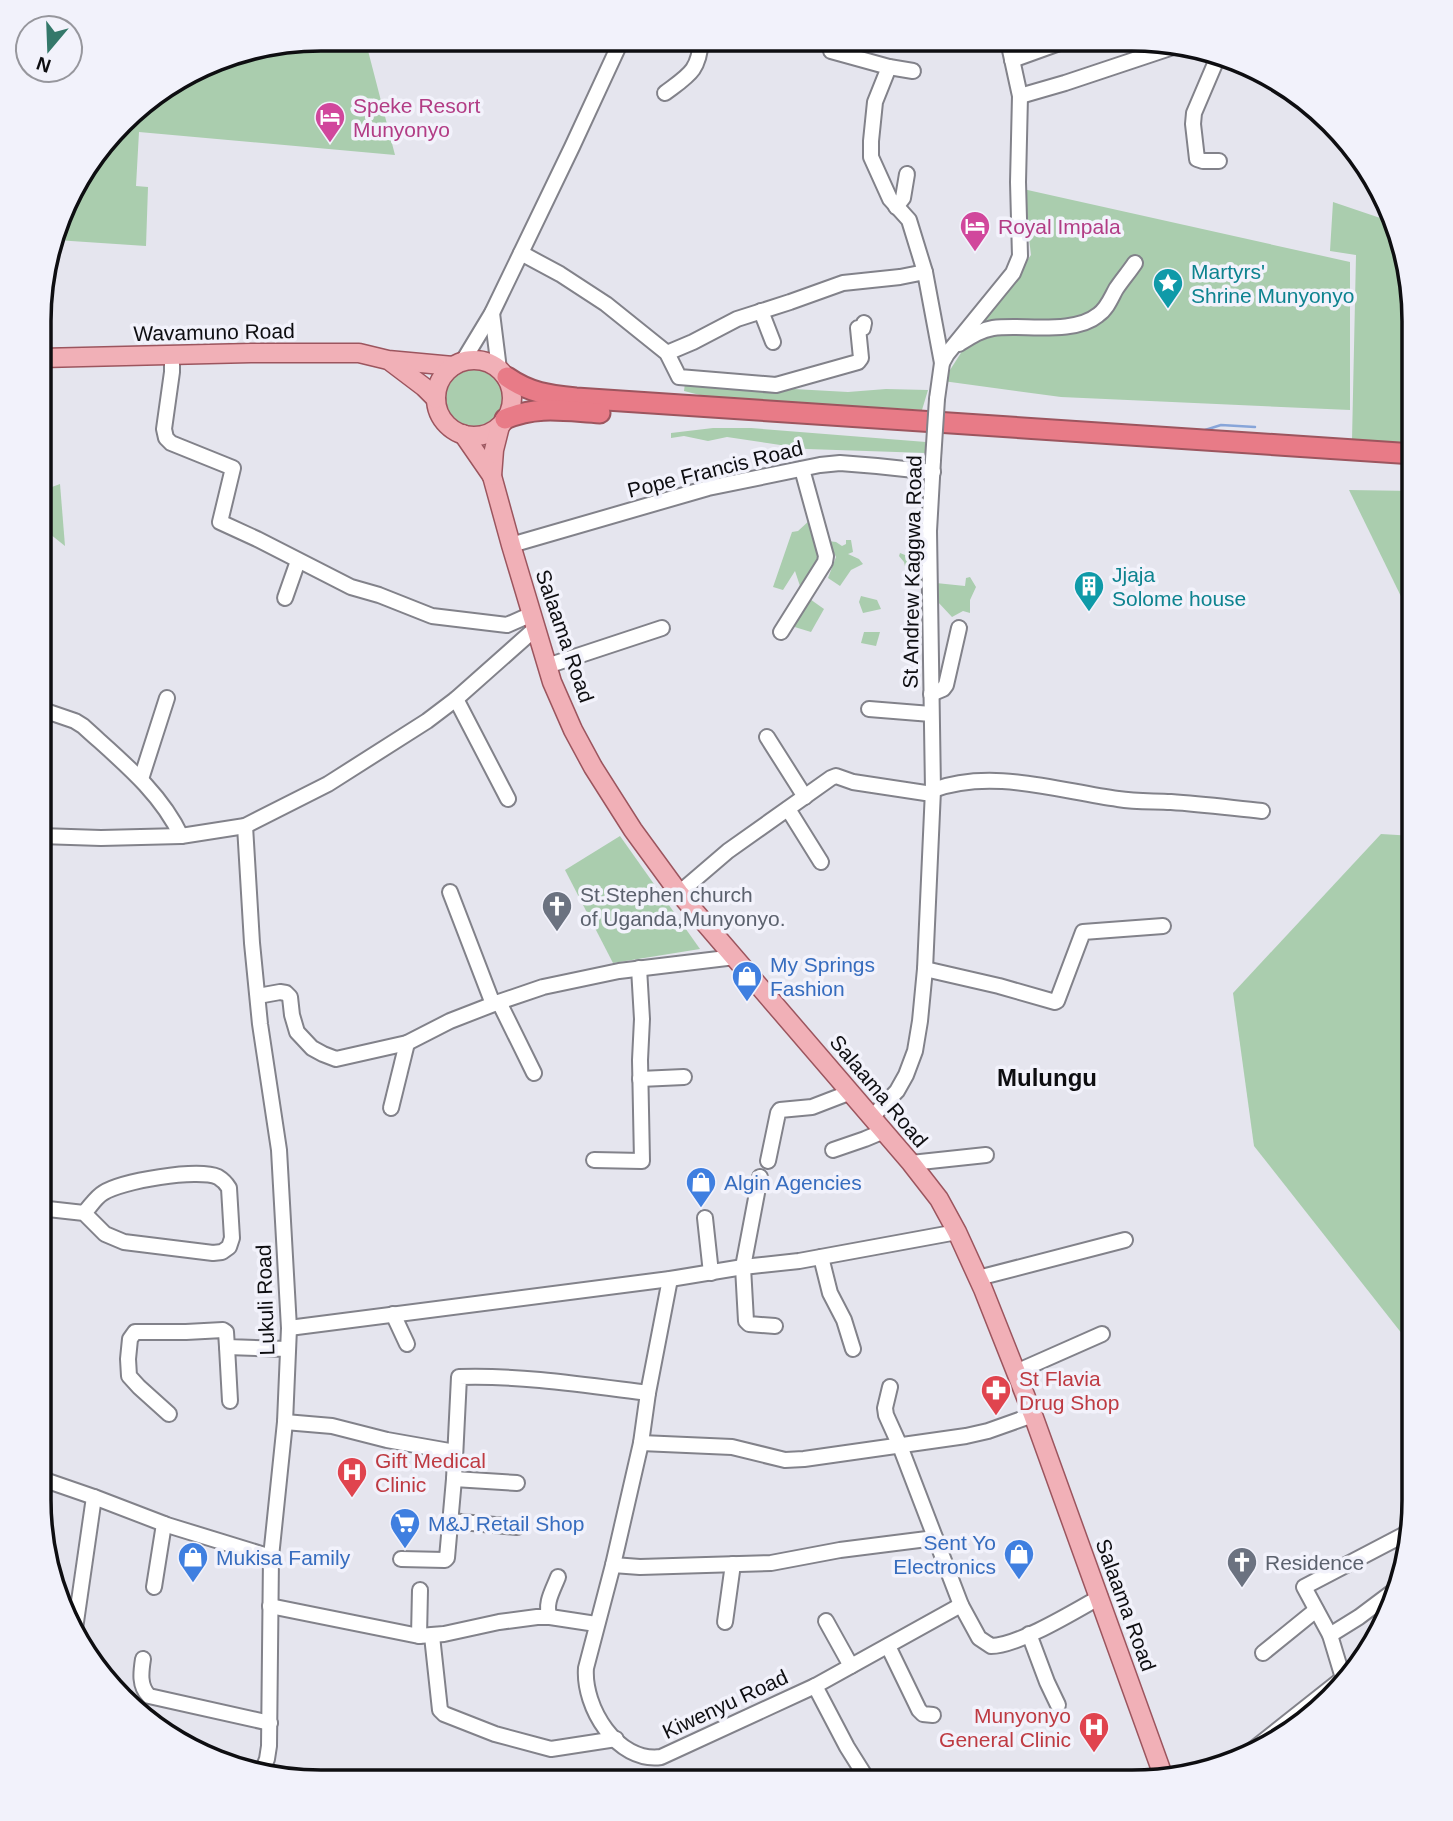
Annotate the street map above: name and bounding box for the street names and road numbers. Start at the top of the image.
street label: Wavamuno Road [133,319,295,345]
street label: Pope Francis Road [625,436,805,502]
street label: St Andrew Kaggwa Road [898,455,926,689]
street label: Salaama Road [532,567,598,705]
street label: Salaama Road [826,1030,932,1152]
street label: Lukuli Road [252,1244,278,1356]
street label: Salaama Road [1091,1536,1161,1674]
street label: Kiwenyu Road [659,1665,791,1743]

